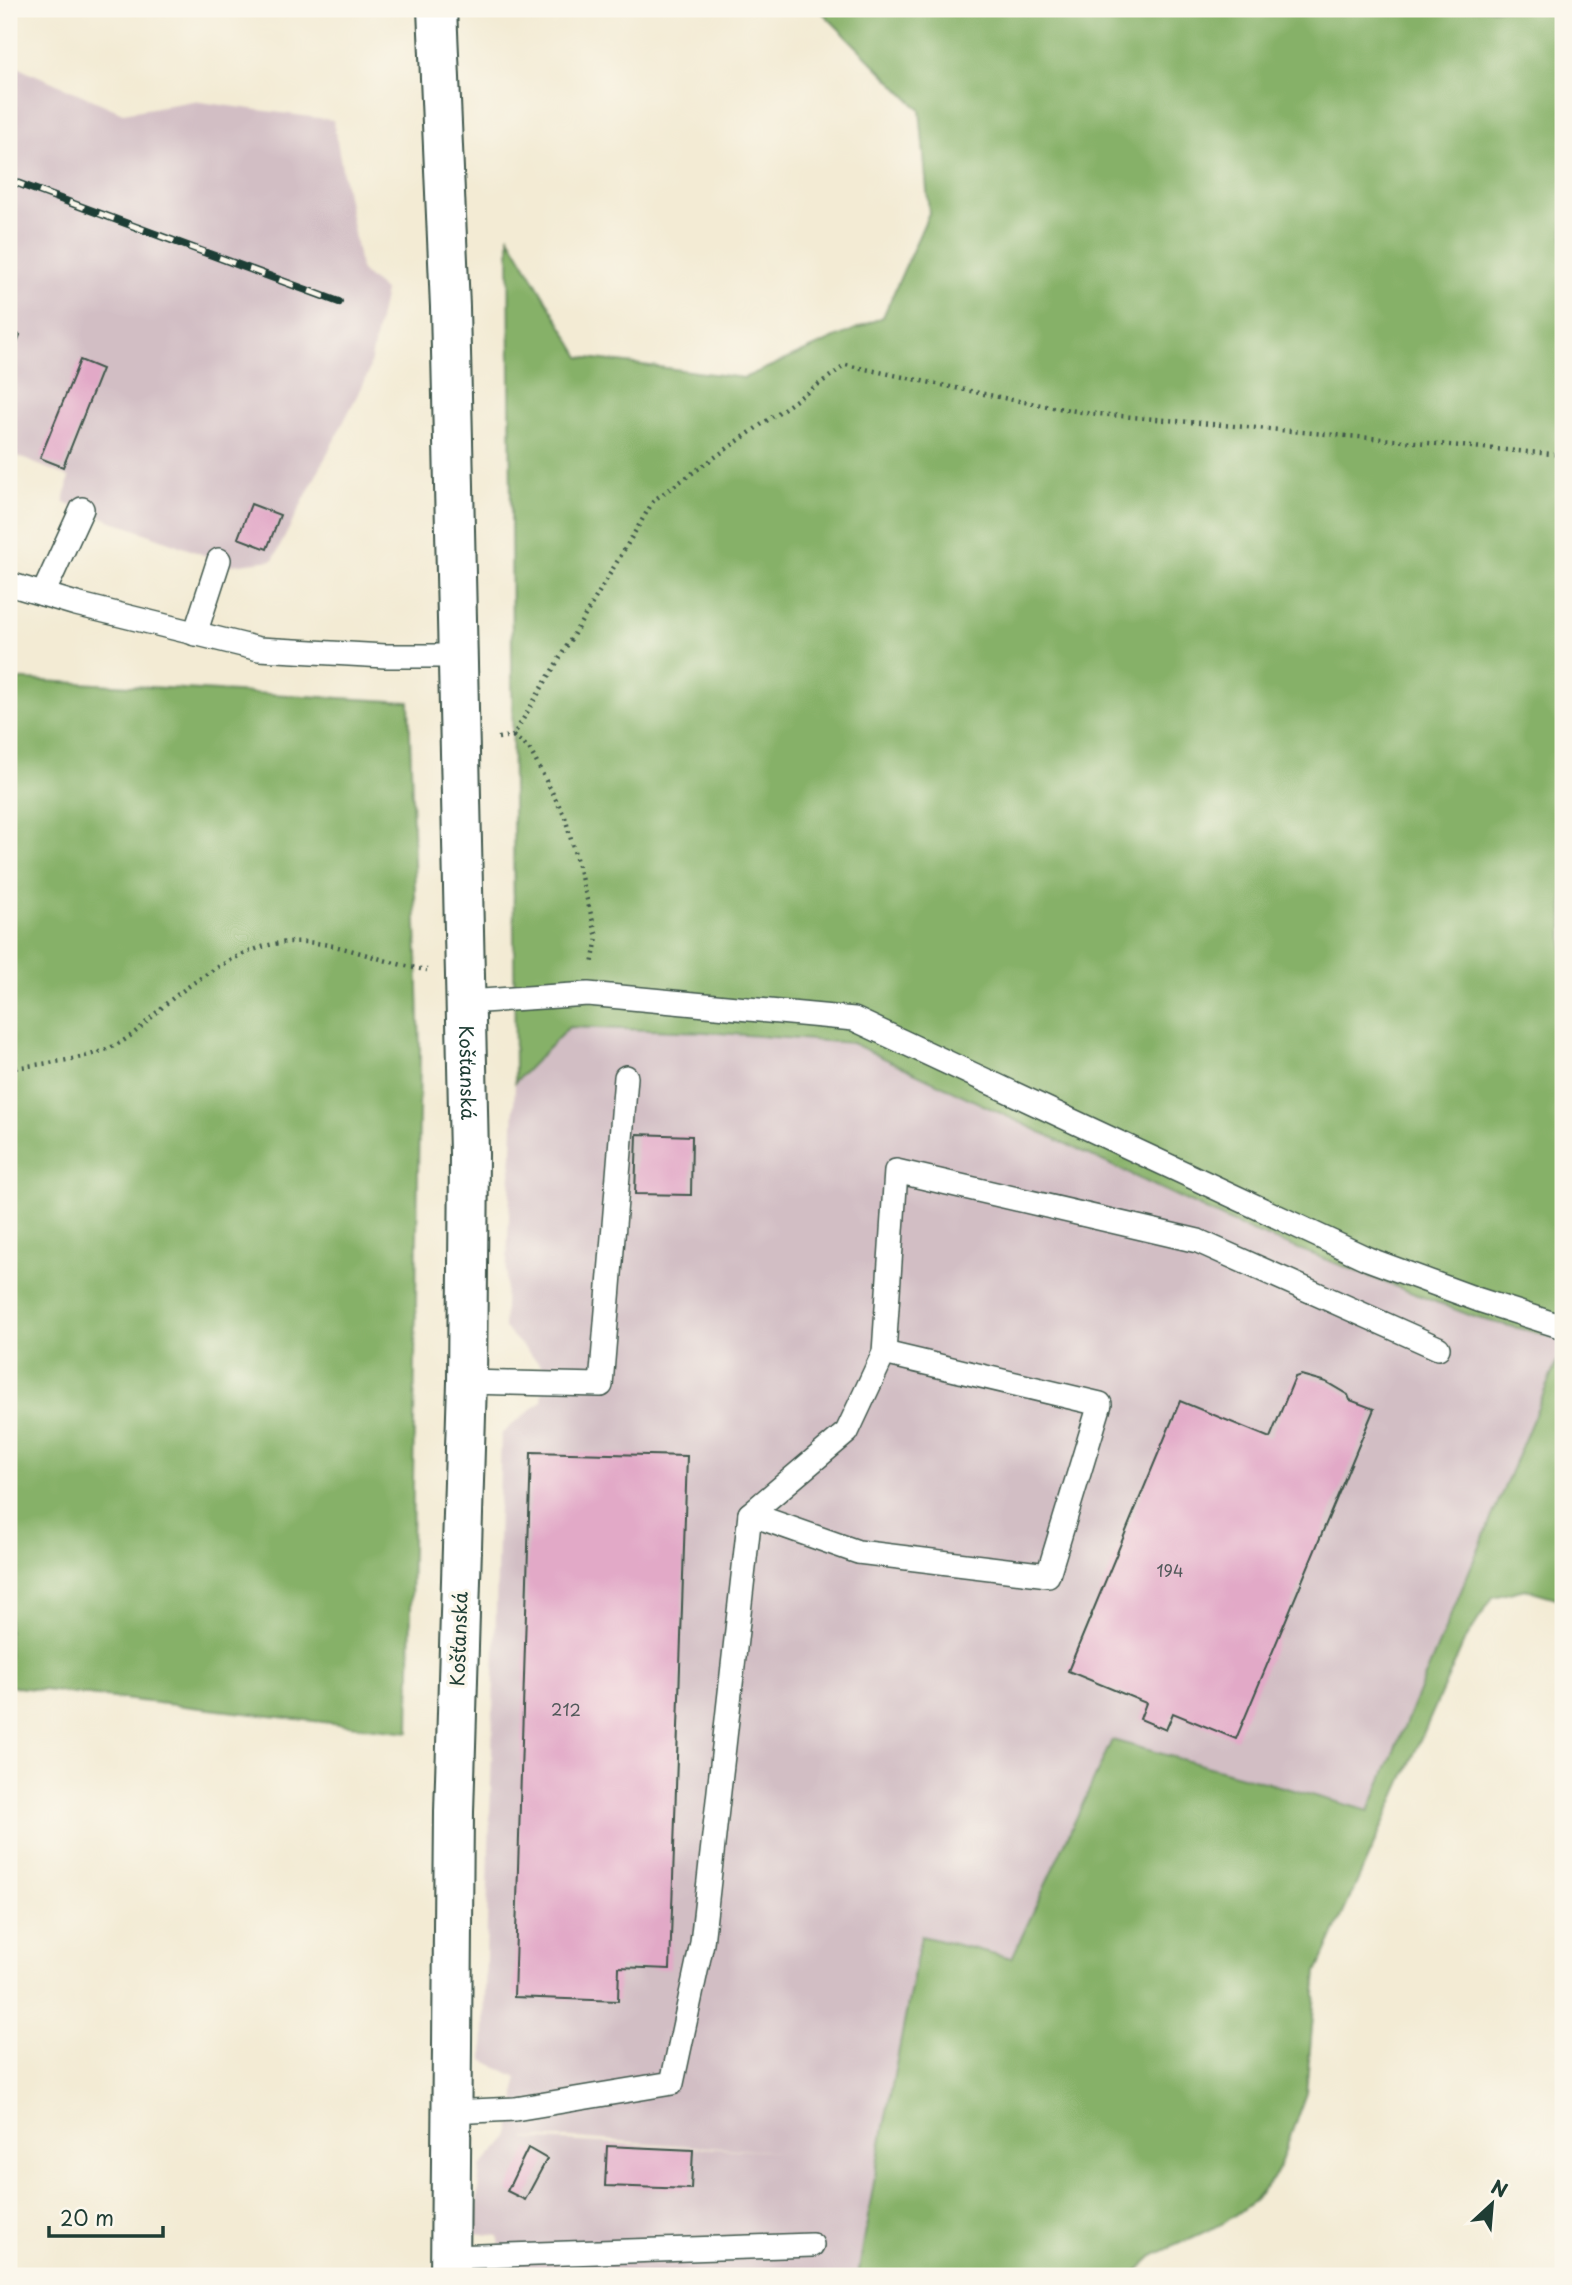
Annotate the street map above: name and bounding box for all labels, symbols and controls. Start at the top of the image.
street label: Košťanská [453,1025,483,1120]
house number: 194 [1156,1558,1184,1582]
street label: Košťanská [442,1591,474,1687]
house number: 212 [551,1697,581,1721]
north arrow [1456,2170,1526,2240]
text: N [1487,2172,1513,2204]
scale bar [49,2194,163,2238]
text: 20 m [60,2201,114,2233]

